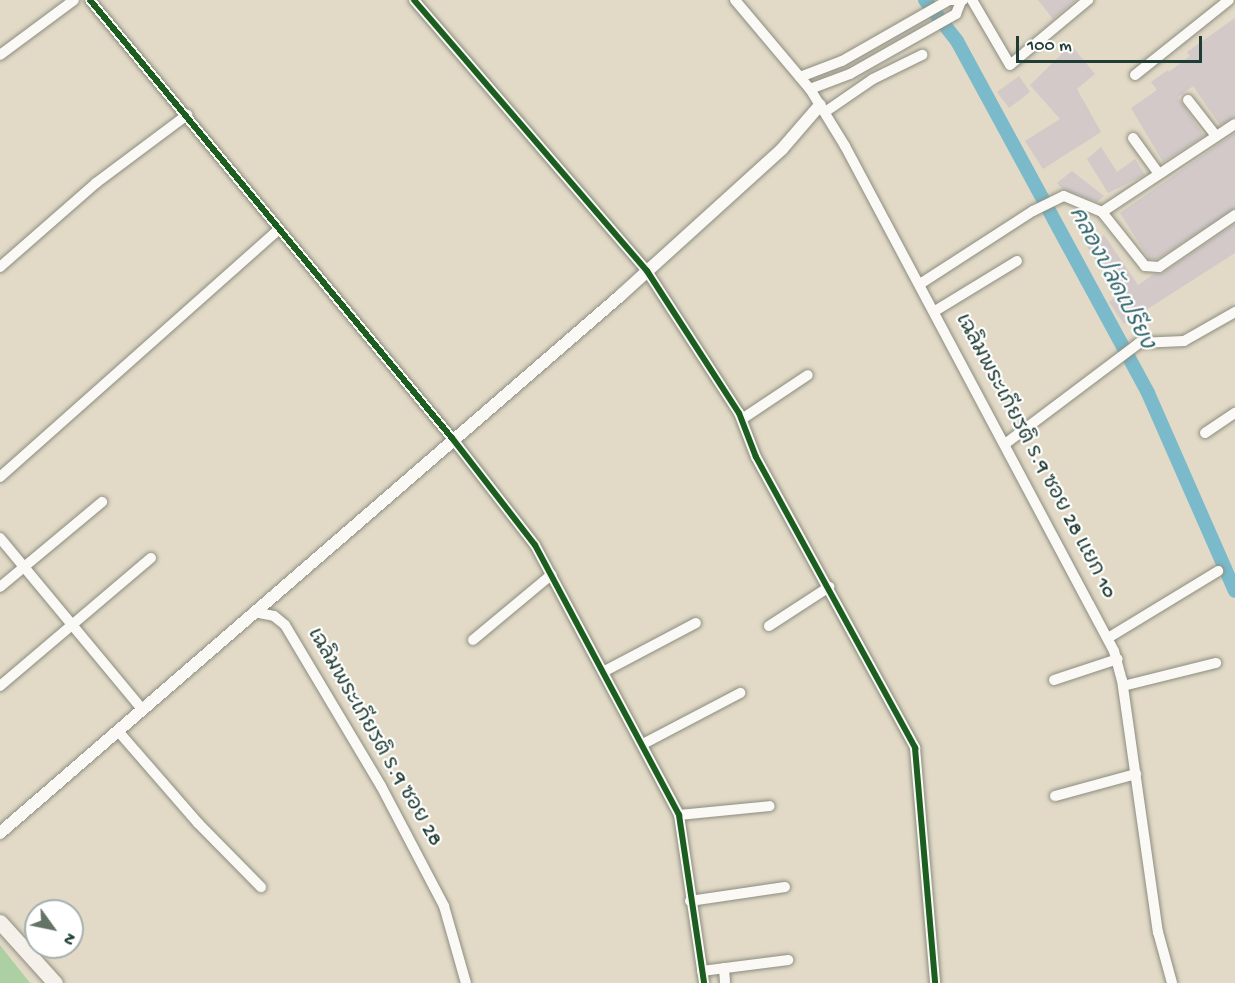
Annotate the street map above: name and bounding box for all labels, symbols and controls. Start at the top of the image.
scale bar [1019,24,1205,62]
text: 100 m [1027,36,1072,57]
water label: คลองปลัดเปรียง [1062,204,1158,354]
street label: เฉลิมพระเกียรติ ร.9 ซอย 28 แยก 10 [948,310,1120,604]
street label: เฉลิมพระเกียรติ ร.9 ซอย 28 [300,624,446,852]
north arrow [24,899,84,959]
text: N [57,928,79,948]

